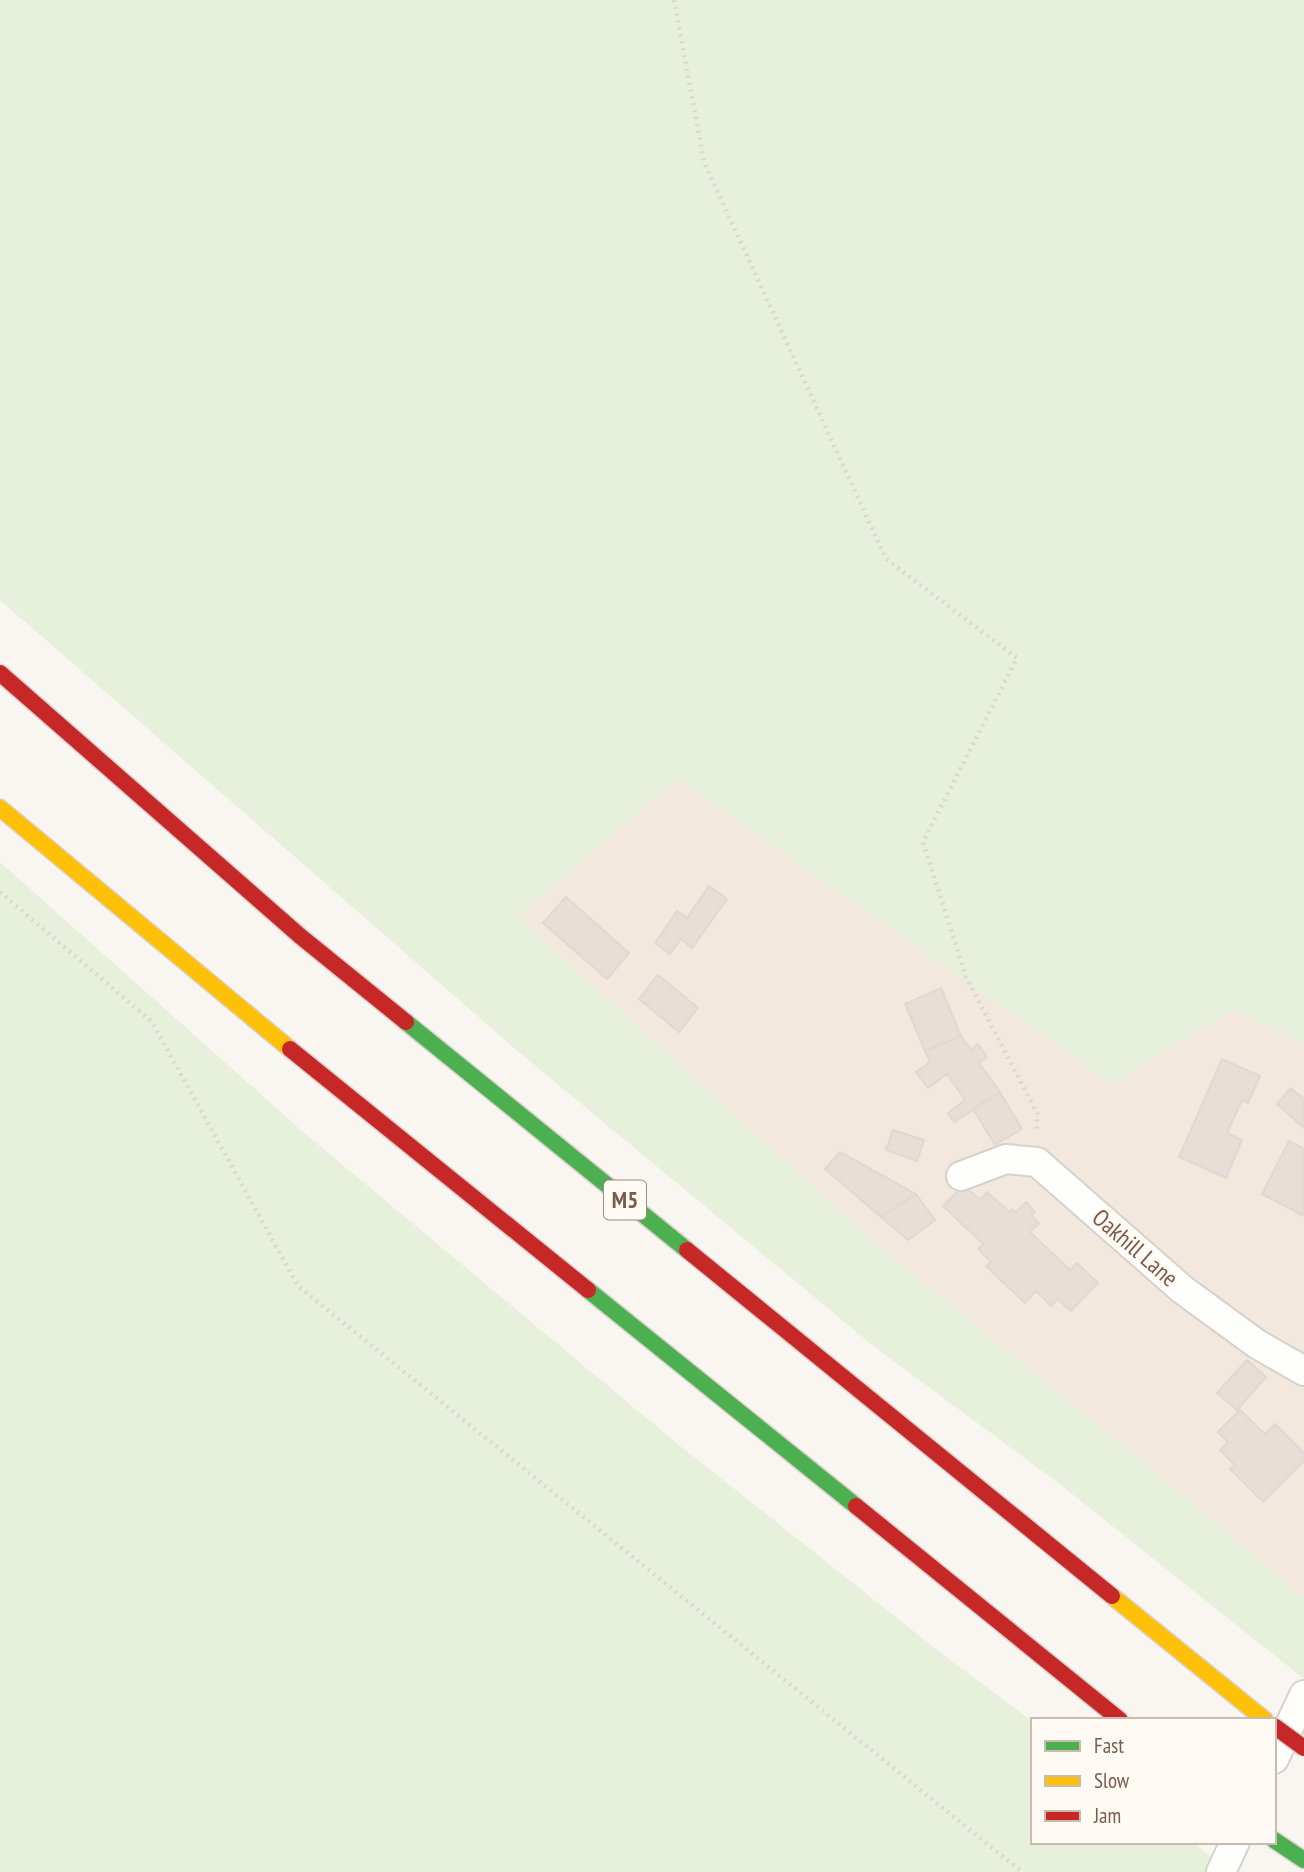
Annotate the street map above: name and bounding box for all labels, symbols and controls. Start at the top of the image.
road number: M5 [604,1180,646,1219]
street label: Oakhill Lane [1086,1202,1185,1293]
legend [1031,1718,1276,1844]
text: Fast [1094,1732,1124,1759]
text: Slow [1094,1767,1130,1794]
text: Jam [1093,1802,1121,1829]

